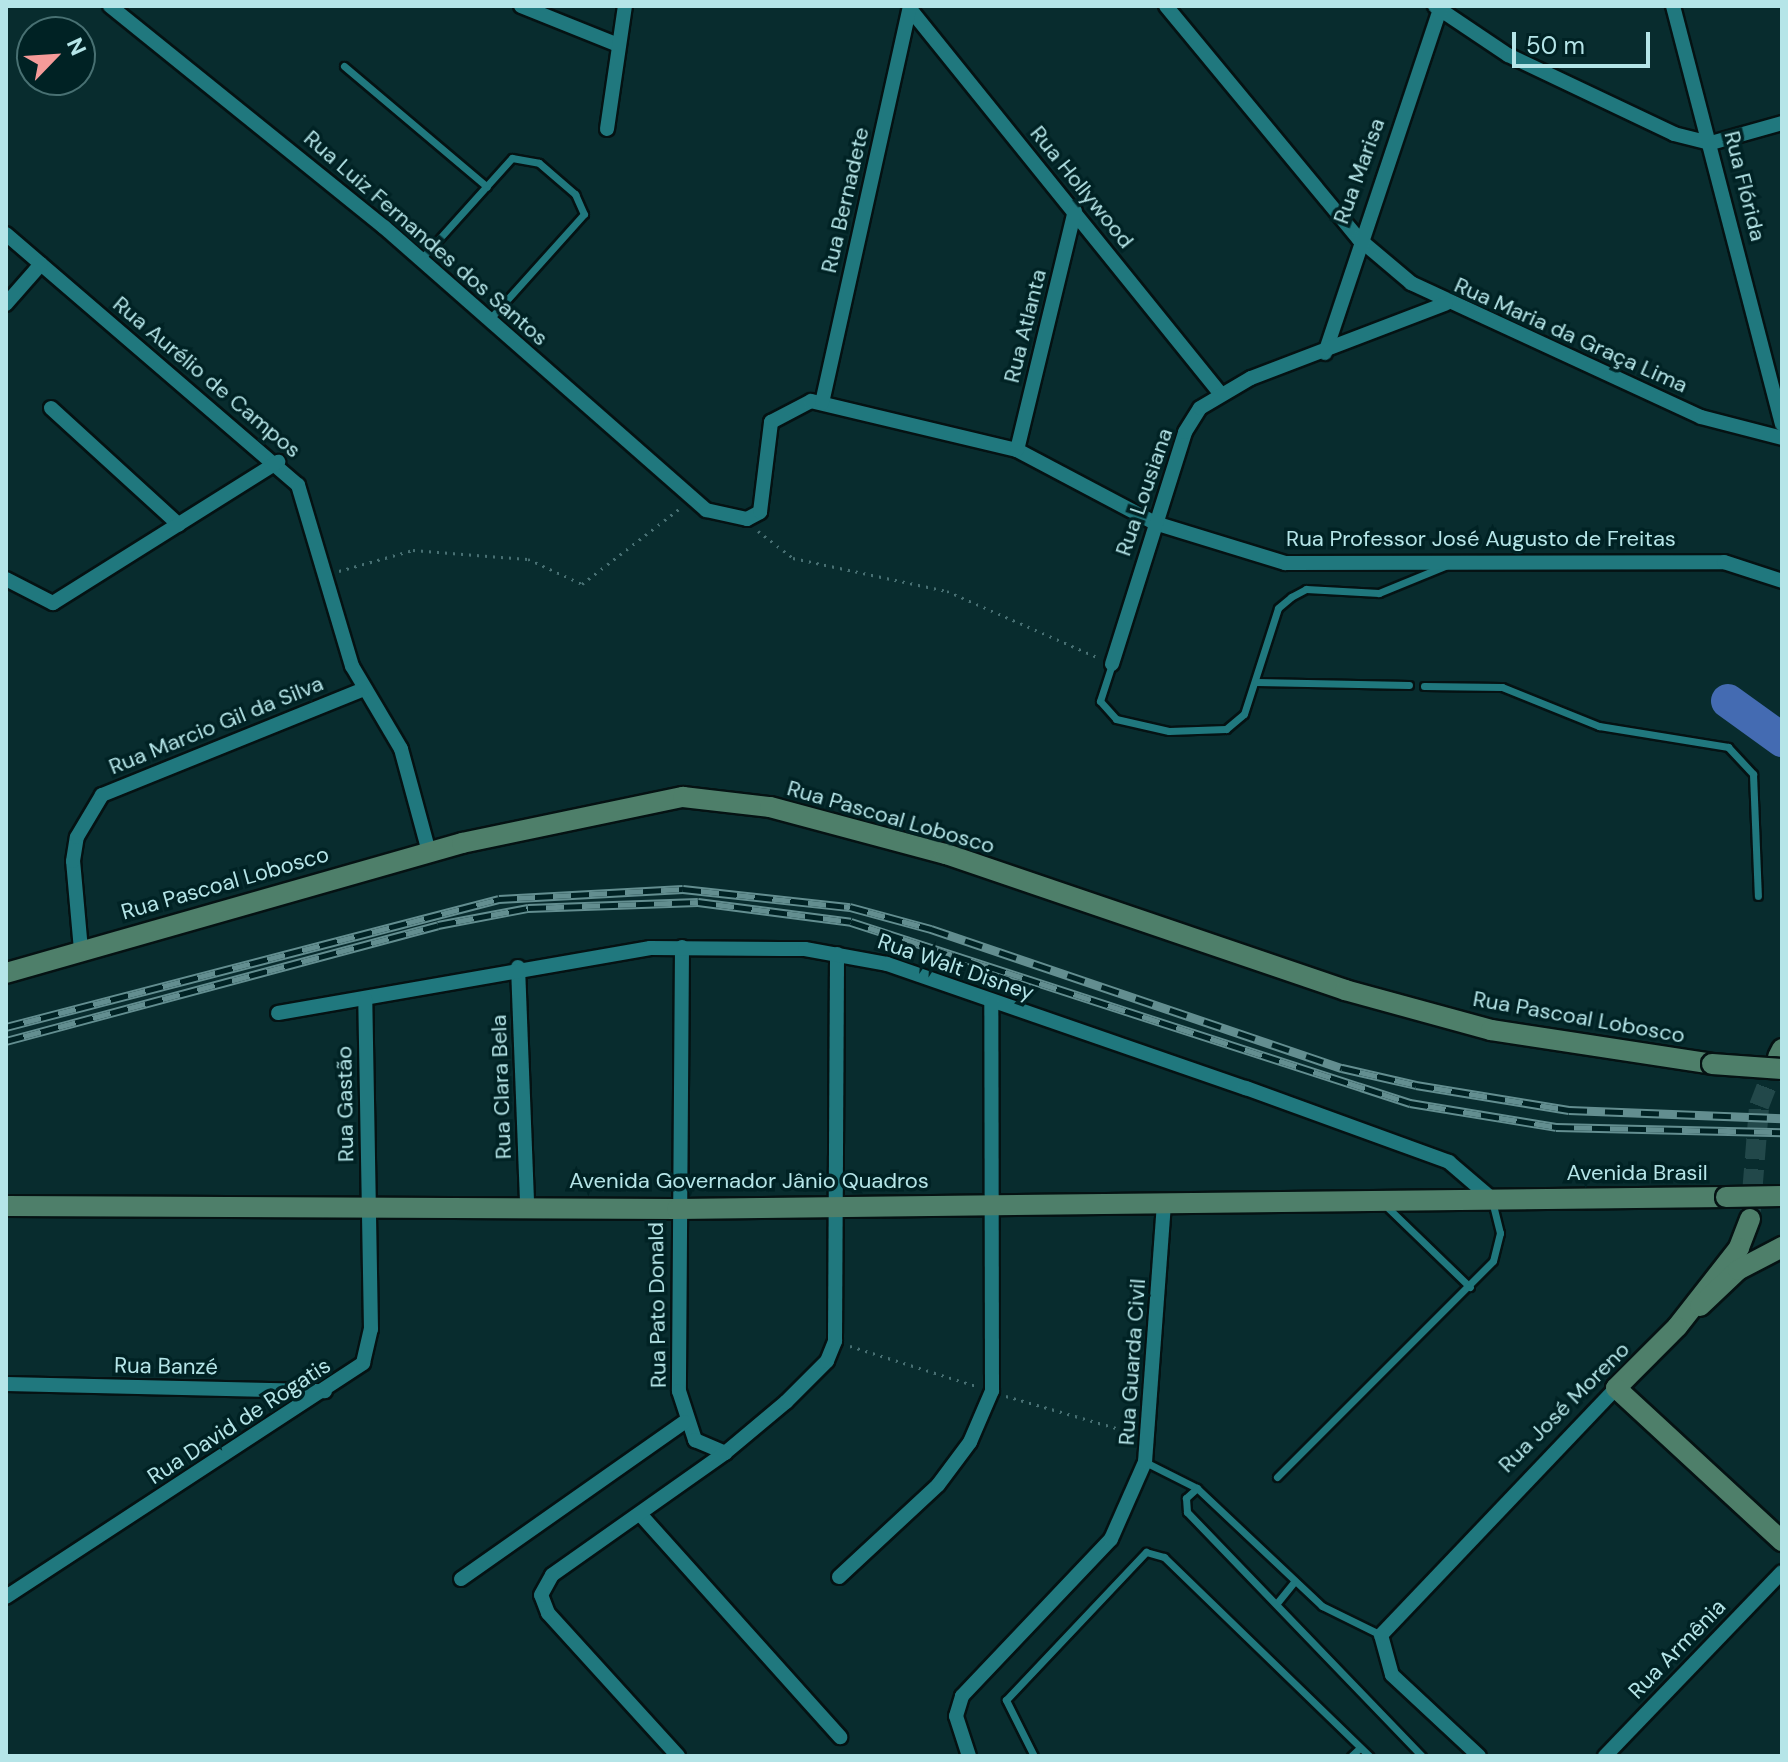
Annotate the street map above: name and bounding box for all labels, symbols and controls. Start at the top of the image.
north arrow [16,16,96,96]
scale bar [1516,16,1654,66]
text: 50 m [1526,30,1585,61]
text: N [60,33,93,60]
street label: Rua Marisa [1328,115,1390,227]
street label: Rua Hollywood [1025,120,1139,254]
street label: Rua Luiz Fernandes dos Santos [299,125,553,351]
street label: Rua Bernadete [815,125,875,275]
street label: Rua Flórida [1719,128,1771,244]
street label: Rua Atlanta [998,267,1052,385]
street label: Rua Maria da Graça Lima [1450,272,1692,398]
street label: Rua Aurélio de Campos [108,291,306,463]
street label: Rua Lousiana [1110,425,1178,559]
street label: Rua Professor José Augusto de Freitas [1286,526,1676,552]
street label: Rua Marcio Gil da Silva [105,670,327,780]
street label: Rua Pascoal Lobosco [784,775,998,859]
street label: Rua Pascoal Lobosco [118,841,332,925]
street label: Rua Walt Disney [874,928,1038,1006]
street label: Rua Pascoal Lobosco [1471,985,1687,1049]
street label: Rua Clara Bela [485,1014,517,1160]
street label: Rua Gastão [331,1046,359,1162]
street label: Avenida Brasil [1566,1160,1708,1186]
street label: Avenida Governador Jânio Quadros [569,1168,929,1194]
street label: Rua Pato Donald [642,1222,672,1388]
street label: Rua Guarda Civil [1113,1278,1151,1446]
street label: Rua José Moreno [1493,1336,1635,1478]
street label: Rua Banzé [114,1352,218,1380]
street label: Rua David de Rogatis [143,1352,335,1490]
street label: Rua Armênia [1623,1594,1731,1704]

